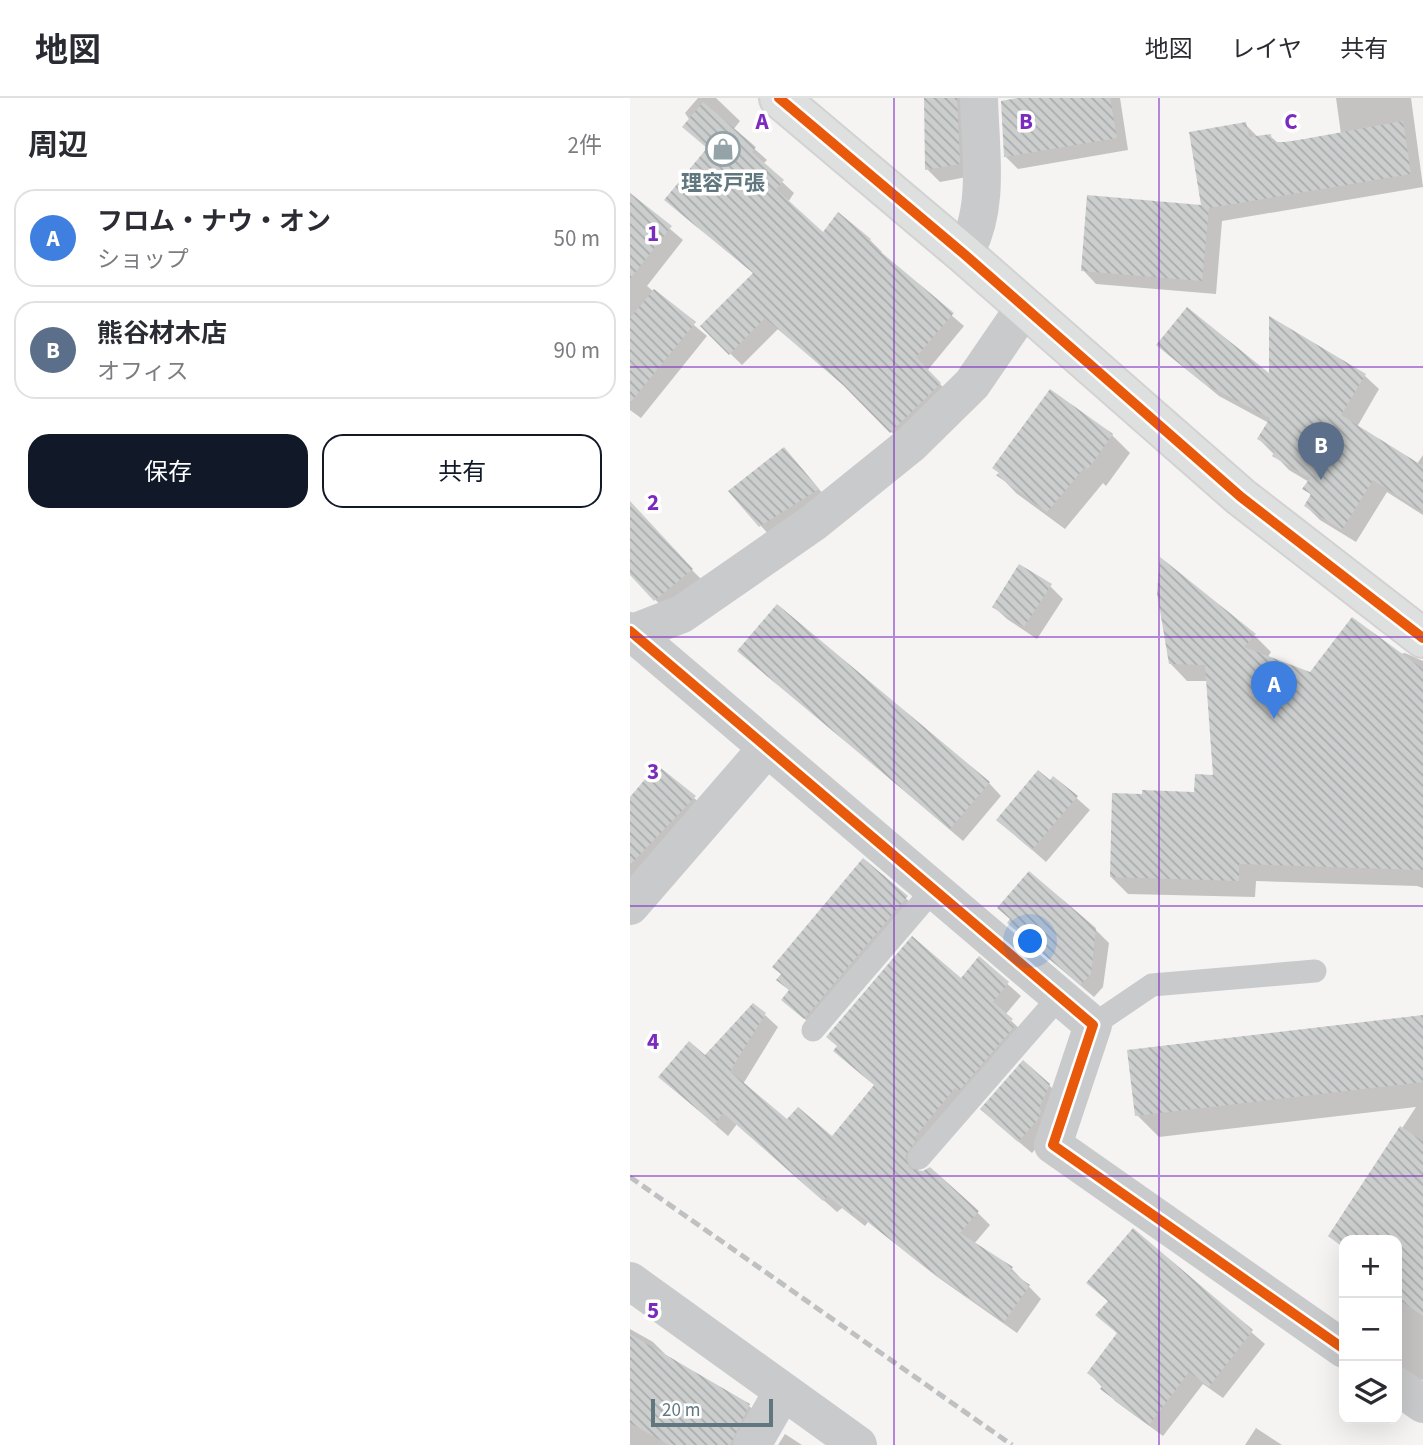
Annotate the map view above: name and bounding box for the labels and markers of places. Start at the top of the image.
shop icon: 理容戸張 [704,130,742,168]
place label: 理容戸張 [681,168,765,198]
pin: B [1298,422,1344,480]
pin: A [1251,661,1297,719]

